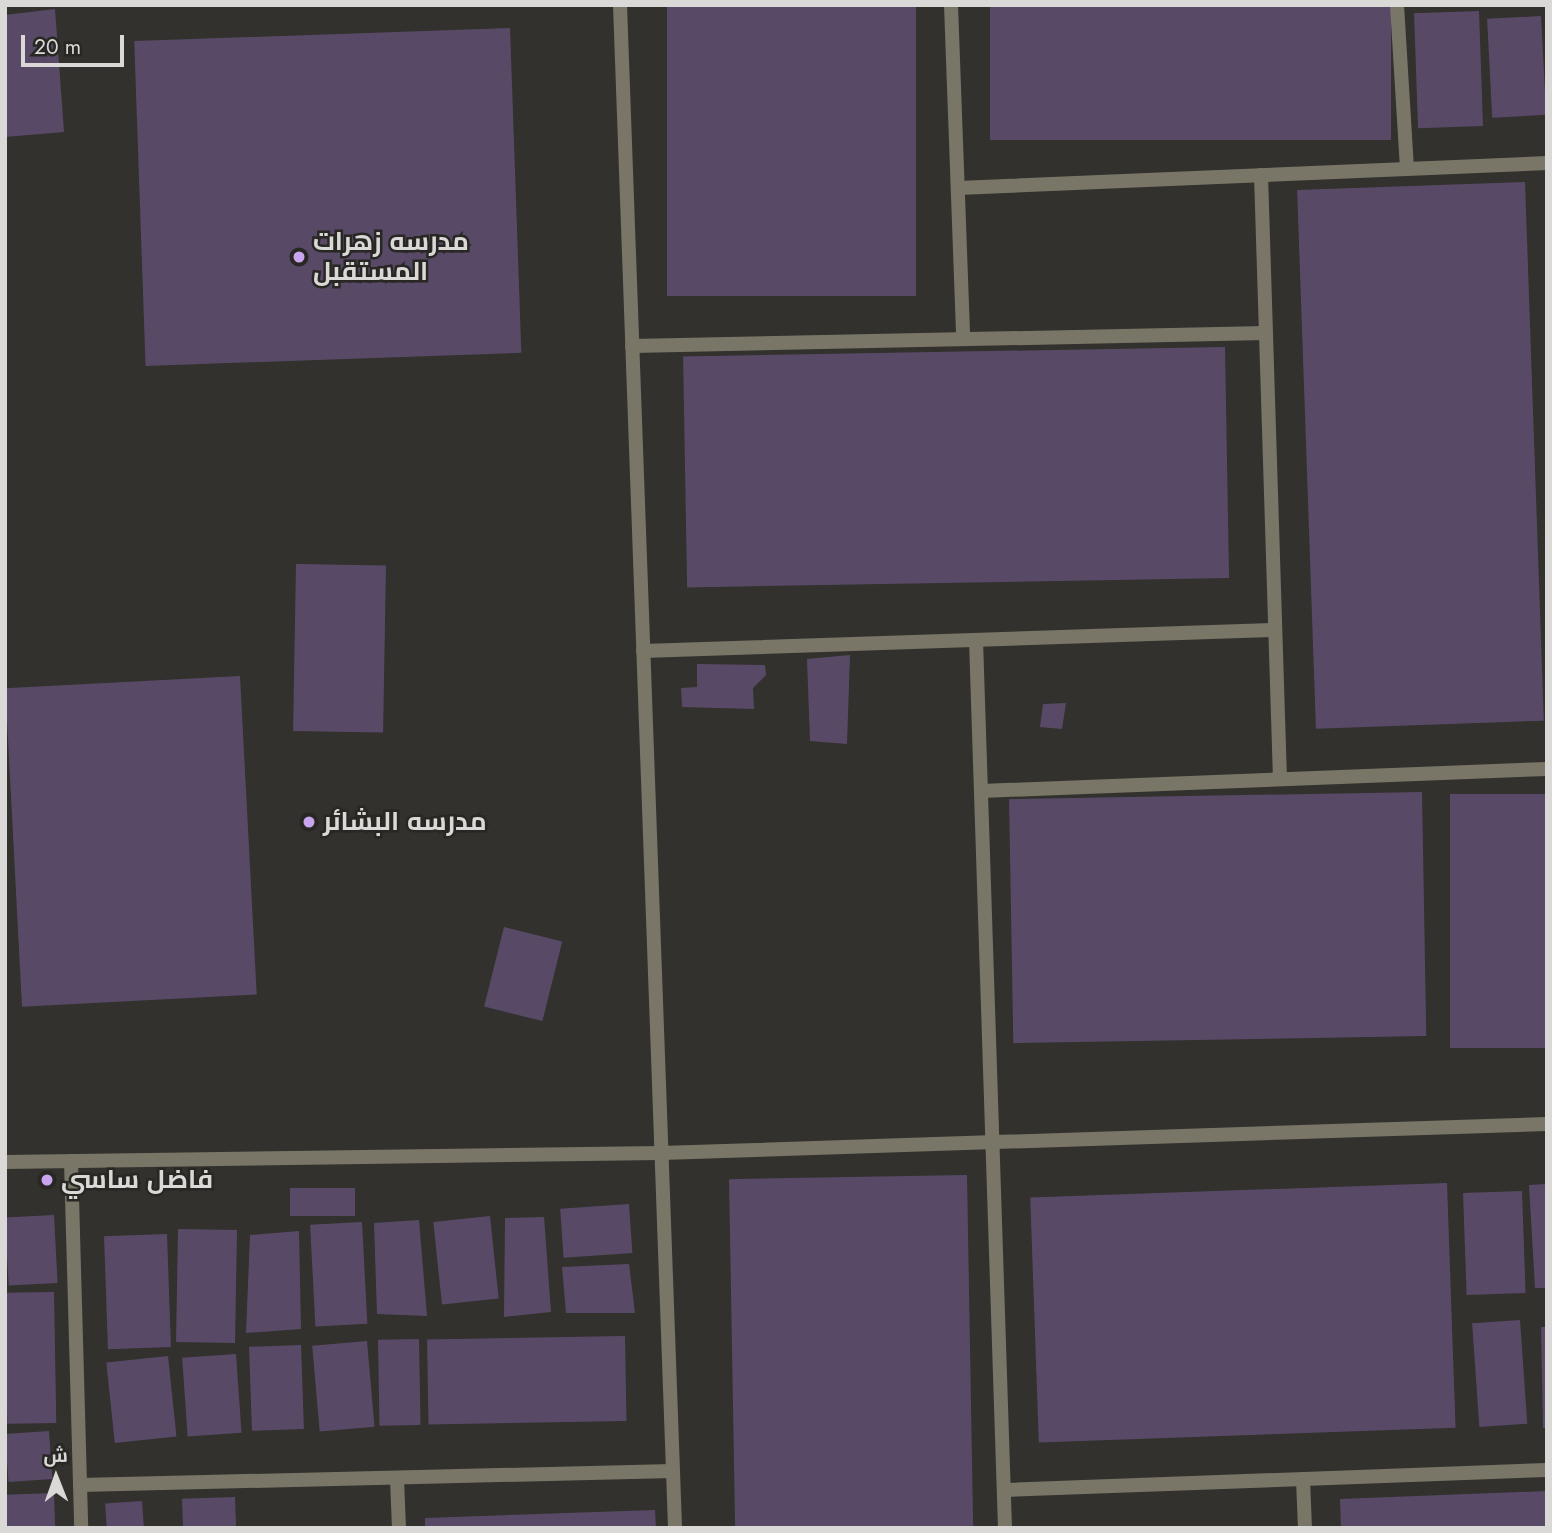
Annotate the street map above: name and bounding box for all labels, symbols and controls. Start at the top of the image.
scale bar [24,21,128,65]
text: 20 m [34,32,81,62]
place label: مدرسه زهرات المستقبل [313,226,469,288]
marker: مدرسه زهرات المستقبل [291,249,307,265]
place label: مدرسه البشائر [323,806,487,838]
marker: مدرسه البشائر [301,814,317,830]
place label: فاضل ساسي [61,1164,213,1196]
marker: فاضل ساسي [39,1172,55,1188]
north arrow [21,1442,91,1512]
text: ش [43,1442,68,1469]

